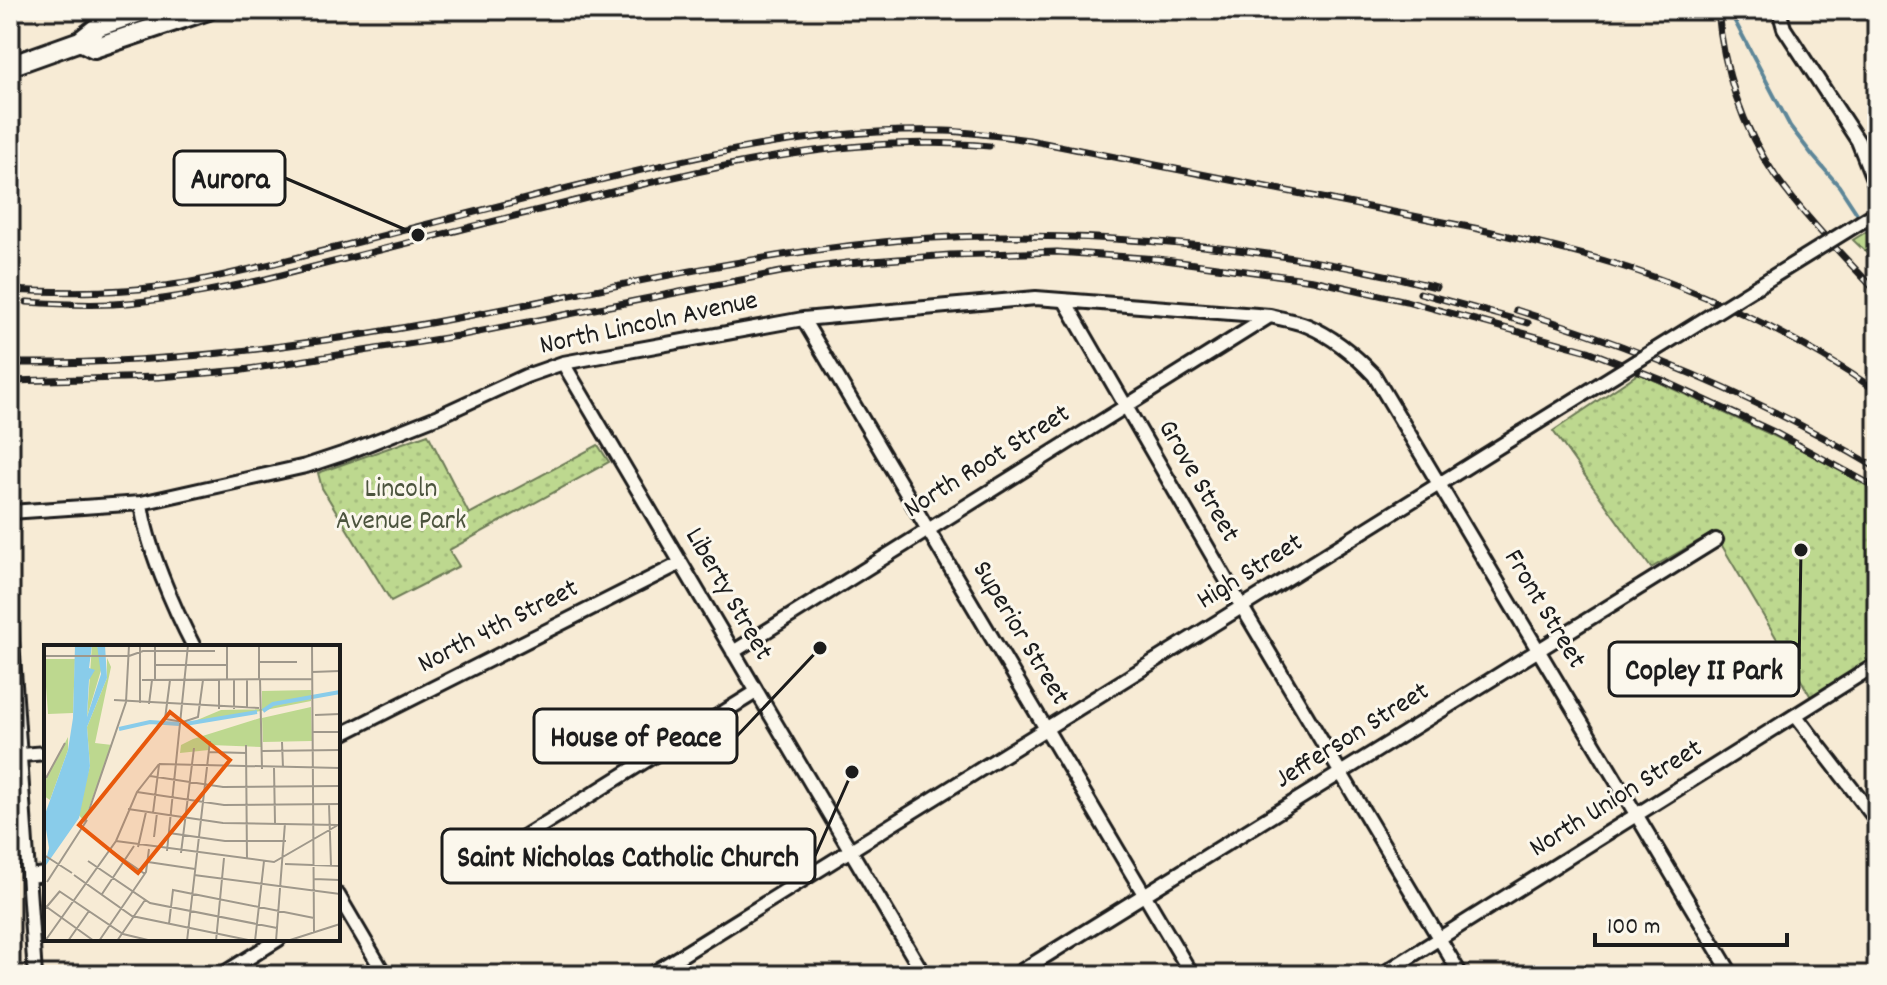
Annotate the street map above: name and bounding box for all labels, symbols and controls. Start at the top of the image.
callout: Aurora [174,151,285,205]
text: Aurora [191,161,270,204]
street label: North Lincoln Avenue [536,282,762,368]
street label: North Root Street [897,396,1079,530]
street label: Grove Street [1146,413,1248,551]
park label: Lincoln Avenue Park [336,471,466,543]
street label: Liberty Street [673,521,781,669]
street label: High Street [1190,525,1312,621]
street label: Front Street [1492,543,1594,677]
street label: Superior Street [960,554,1078,714]
street label: North 4th Street [412,570,586,686]
callout: Copley II Park [1609,642,1799,696]
inset map [44,645,340,941]
text: Copley II Park [1625,652,1783,695]
street label: Jefferson Street [1268,673,1438,801]
callout: House of Peace [534,709,737,763]
text: House of Peace [550,719,722,762]
street label: North Union Street [1523,731,1711,869]
callout: Saint Nicholas Catholic Church [442,829,815,883]
text: Saint Nicholas Catholic Church [457,839,799,882]
scale bar [1595,897,1787,947]
text: 100 m [1607,911,1660,945]

